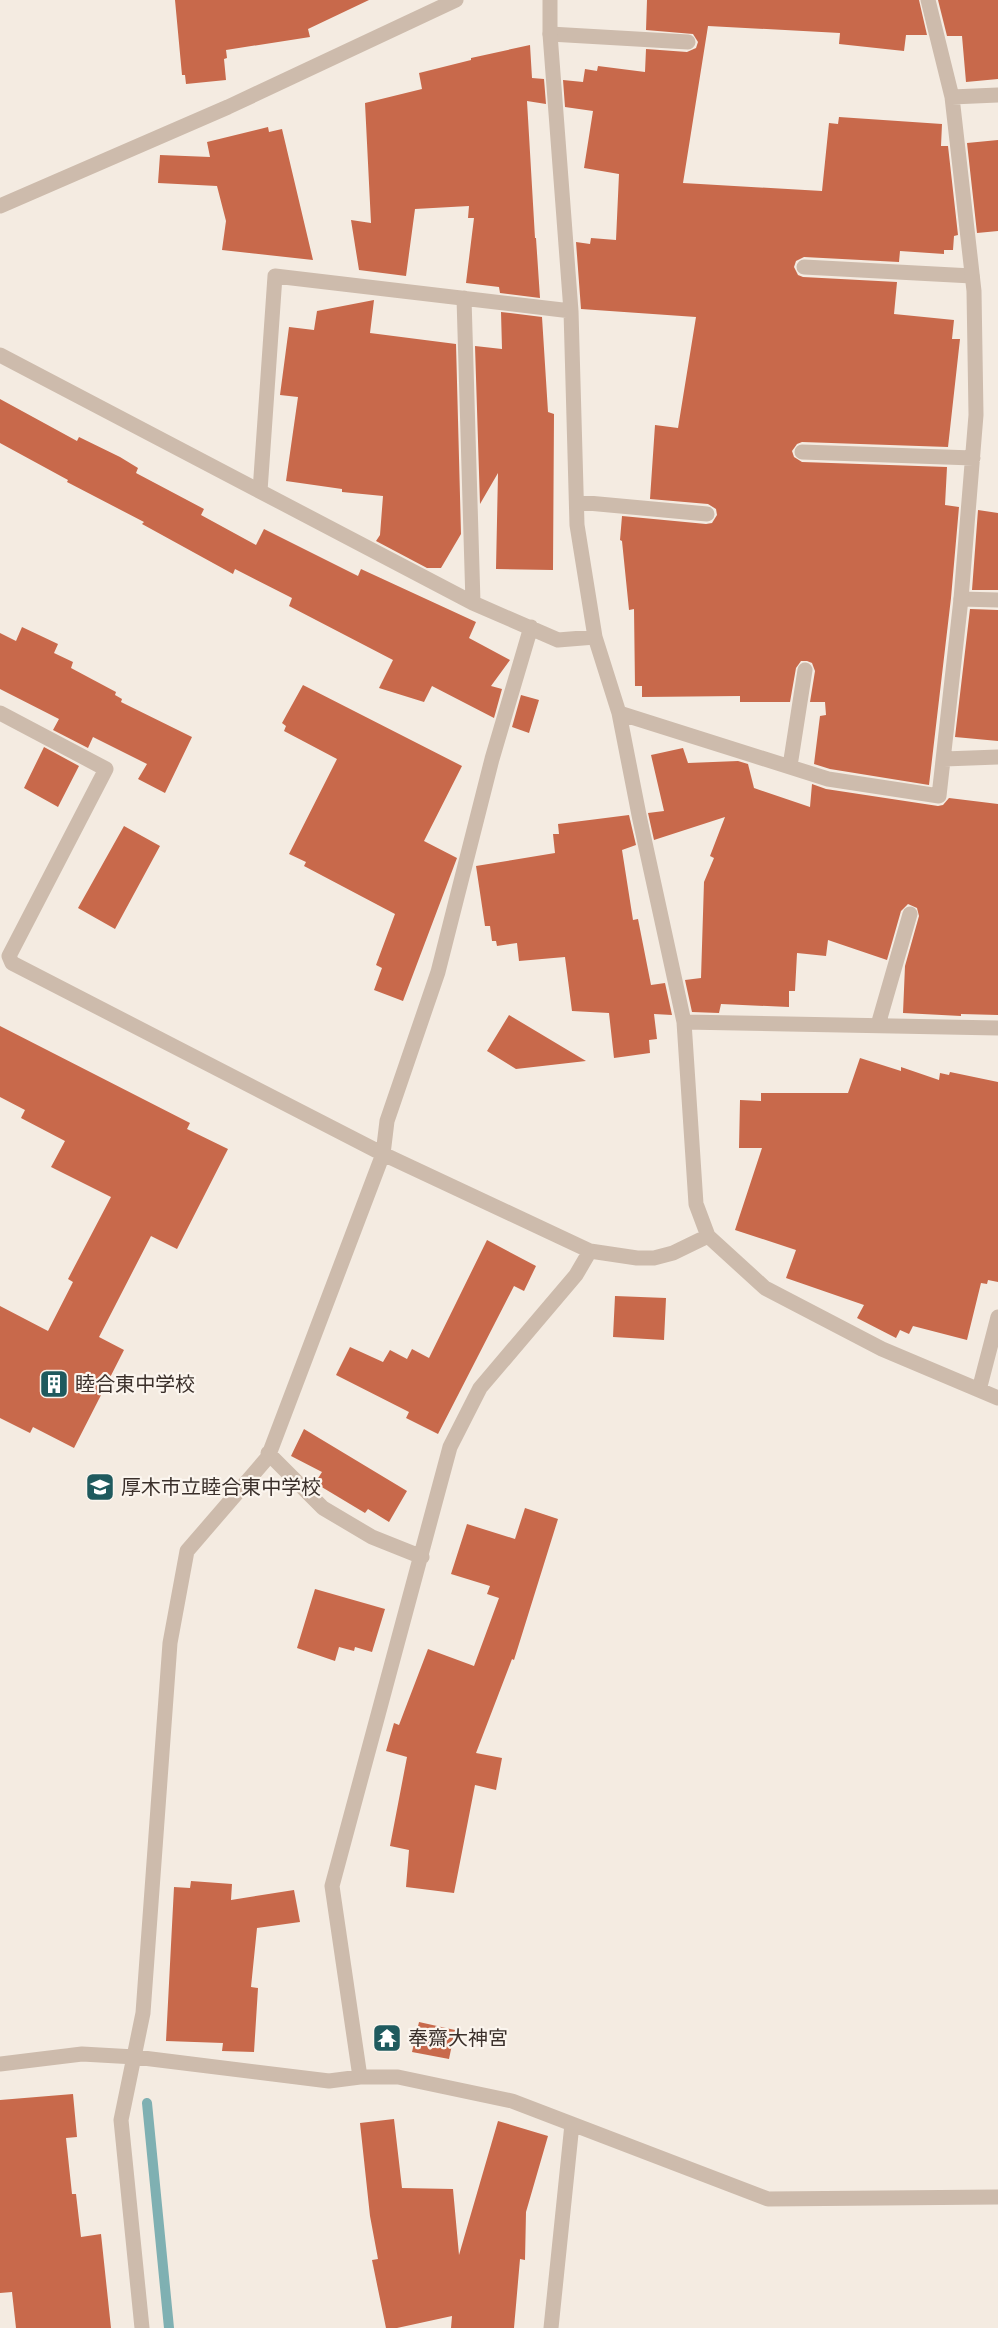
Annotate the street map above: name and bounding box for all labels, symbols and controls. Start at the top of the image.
building icon: 睦合東中学校 [38,1368,70,1400]
place label: 睦合東中学校 [75,1371,195,1398]
school or university icon: 厚木市立睦合東中学校 [84,1471,116,1503]
place label: 厚木市立睦合東中学校 [121,1474,321,1501]
temple icon: 奉齋大神宮 [371,2022,403,2054]
place label: 奉齋大神宮 [408,2025,508,2052]

